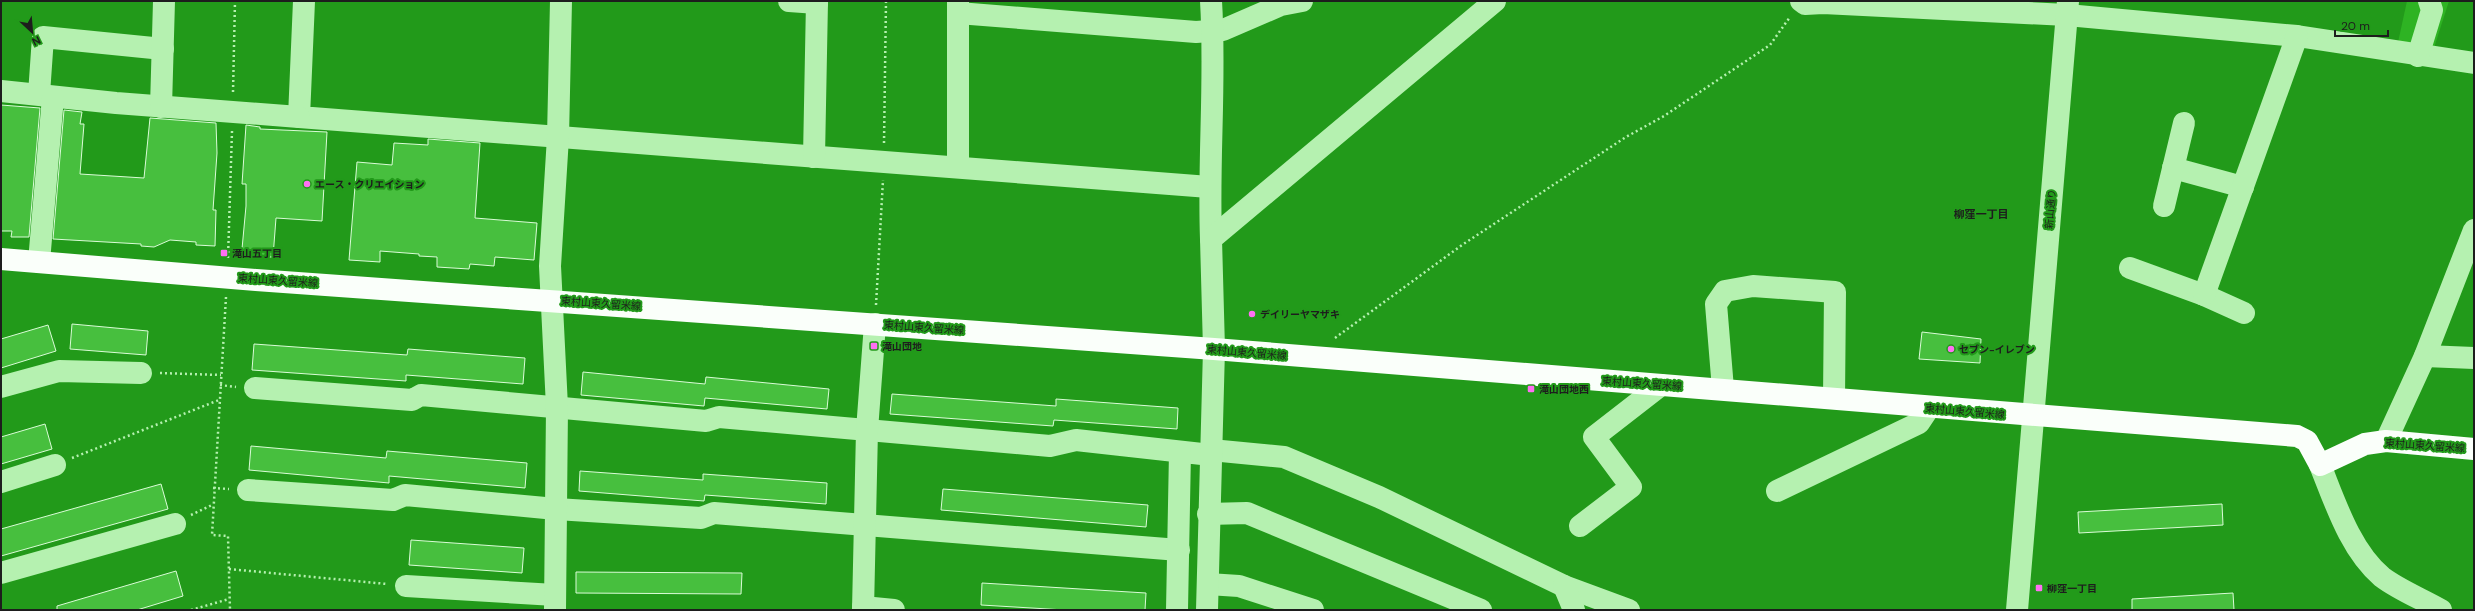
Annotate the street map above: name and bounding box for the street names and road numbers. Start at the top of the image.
street label: 新山通り [2042,189,2059,230]
street label: 東村山東久留米線 [238,271,318,290]
street label: 東村山東久留米線 [561,294,641,313]
street label: 東村山東久留米線 [884,318,964,337]
street label: 東村山東久留米線 [1207,343,1287,362]
street label: 東村山東久留米線 [1602,374,1682,393]
street label: 東村山東久留米線 [1925,402,2005,421]
street label: 東村山東久留米線 [2385,436,2465,455]

